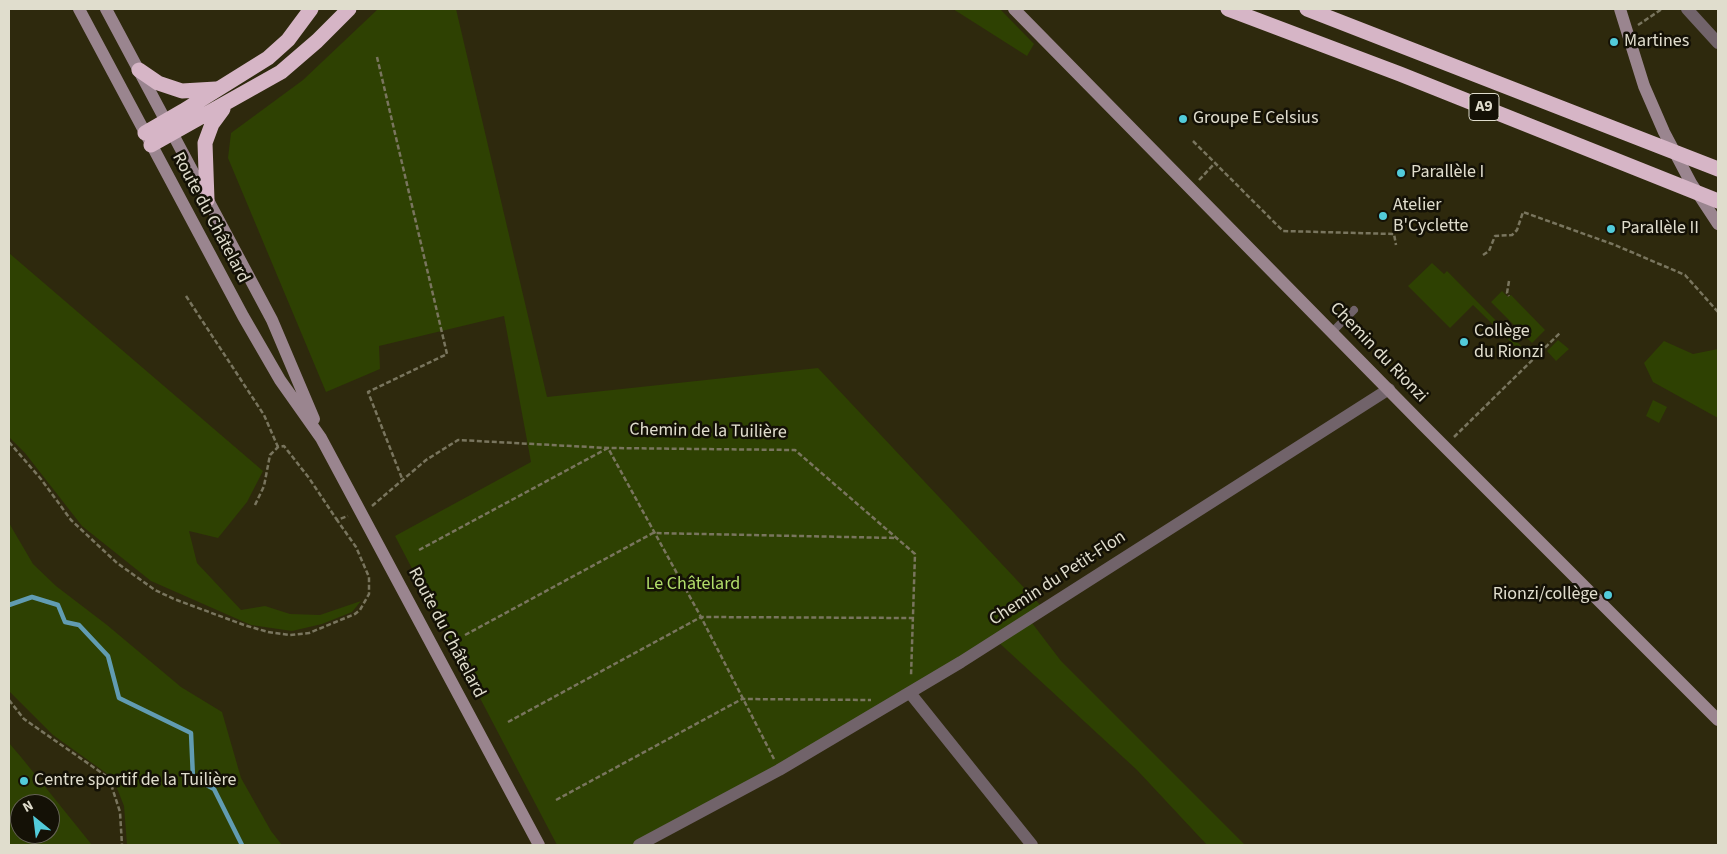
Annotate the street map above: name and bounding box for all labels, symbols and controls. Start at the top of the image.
place label: Martines [1624,31,1689,53]
marker: Martines [1608,36,1620,48]
road number: A9 [1469,94,1499,120]
place label: Groupe E Celsius [1193,108,1318,130]
marker: Groupe E Celsius [1177,113,1189,125]
street label: Route du Châtelard [166,149,254,287]
place label: Parallèle I [1411,162,1484,184]
marker: Parallèle I [1395,167,1407,179]
place label: Atelier B'Cyclette [1393,195,1468,238]
marker: Atelier B'Cyclette [1377,210,1389,222]
place label: Parallèle II [1621,218,1699,240]
marker: Parallèle II [1605,223,1617,235]
street label: Chemin du Rionzi [1325,298,1431,408]
place label: Collège du Rionzi [1474,321,1544,364]
marker: Collège du Rionzi [1458,336,1470,348]
street label: Chemin de la Tuilière [629,420,787,444]
street label: Chemin du Petit-Flon [986,527,1130,631]
street label: Route du Châtelard [402,564,490,702]
park label: Le Châtelard [646,574,740,596]
place label: Rionzi/collège [1493,584,1598,606]
marker: Rionzi/collège [1602,589,1614,601]
place label: Centre sportif de la Tuilière [34,770,236,792]
marker: Centre sportif de la Tuilière [18,775,30,787]
north arrow [10,794,60,844]
text: N [19,796,37,818]

